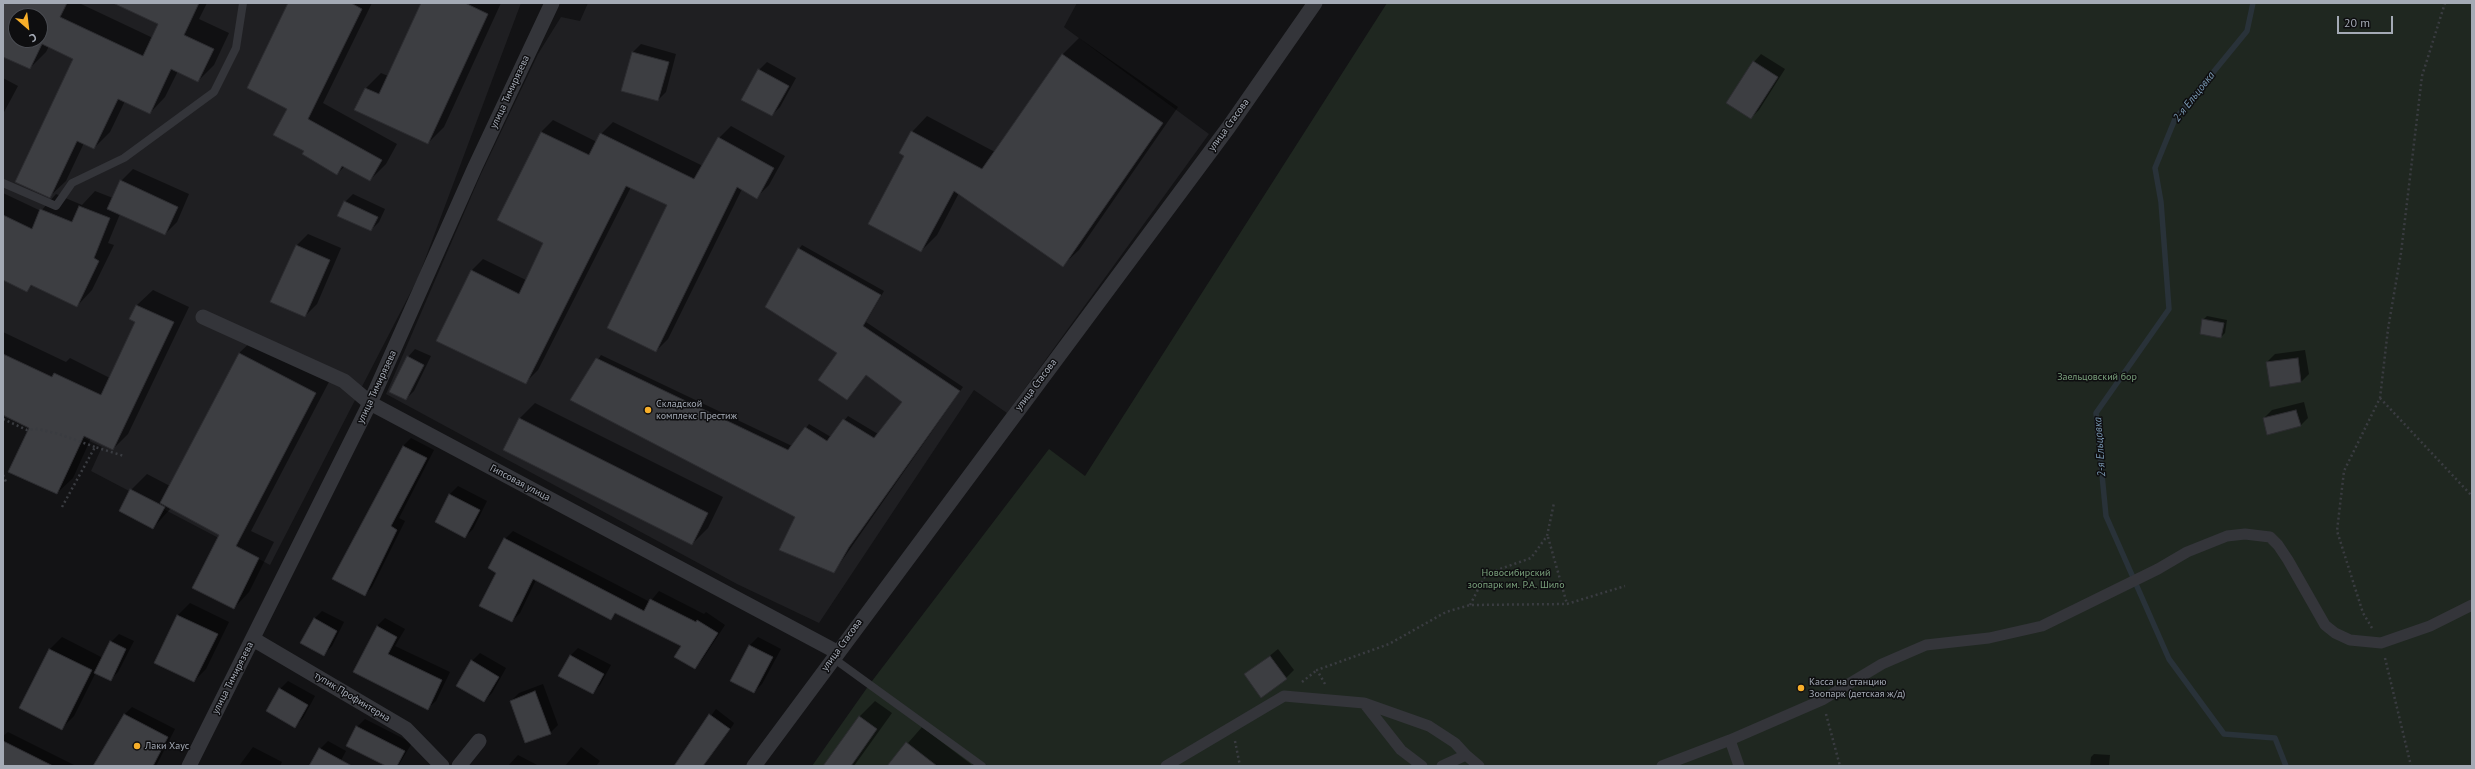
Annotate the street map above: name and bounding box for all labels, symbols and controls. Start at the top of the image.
north arrow [8,8,48,48]
scale bar [2339,8,2395,34]
text: 20 m [2344,15,2370,30]
text: С [27,30,39,45]
street label: улица Тимирязева [488,53,532,131]
water label: 2-я Ельцовка [2170,69,2218,125]
street label: улица Стасова [1206,96,1252,154]
street label: улица Тимирязева [355,348,399,426]
street label: улица Стасова [1013,357,1059,413]
park label: Заельцовский бор [2057,371,2137,383]
place label: Складской комплекс Престиж [656,398,737,422]
marker: Складской комплекс Престиж [643,405,653,415]
water label: 2-я Ельцовка [2091,417,2109,477]
street label: Гипсовая улица [488,462,552,504]
park label: Новосибирский зоопарк им. Р.А. Шило [1468,567,1564,590]
street label: улица Стасова [819,616,865,674]
street label: улица Тимирязева [210,640,256,716]
street label: тупик Профинтерна [312,670,392,724]
place label: Касса на станцию Зоопарк (детская ж/д) [1809,676,1905,700]
marker: Касса на станцию Зоопарк (детская ж/д) [1796,683,1806,693]
place label: Лаки Хаус [145,740,189,752]
marker: Лаки Хаус [132,741,142,751]

